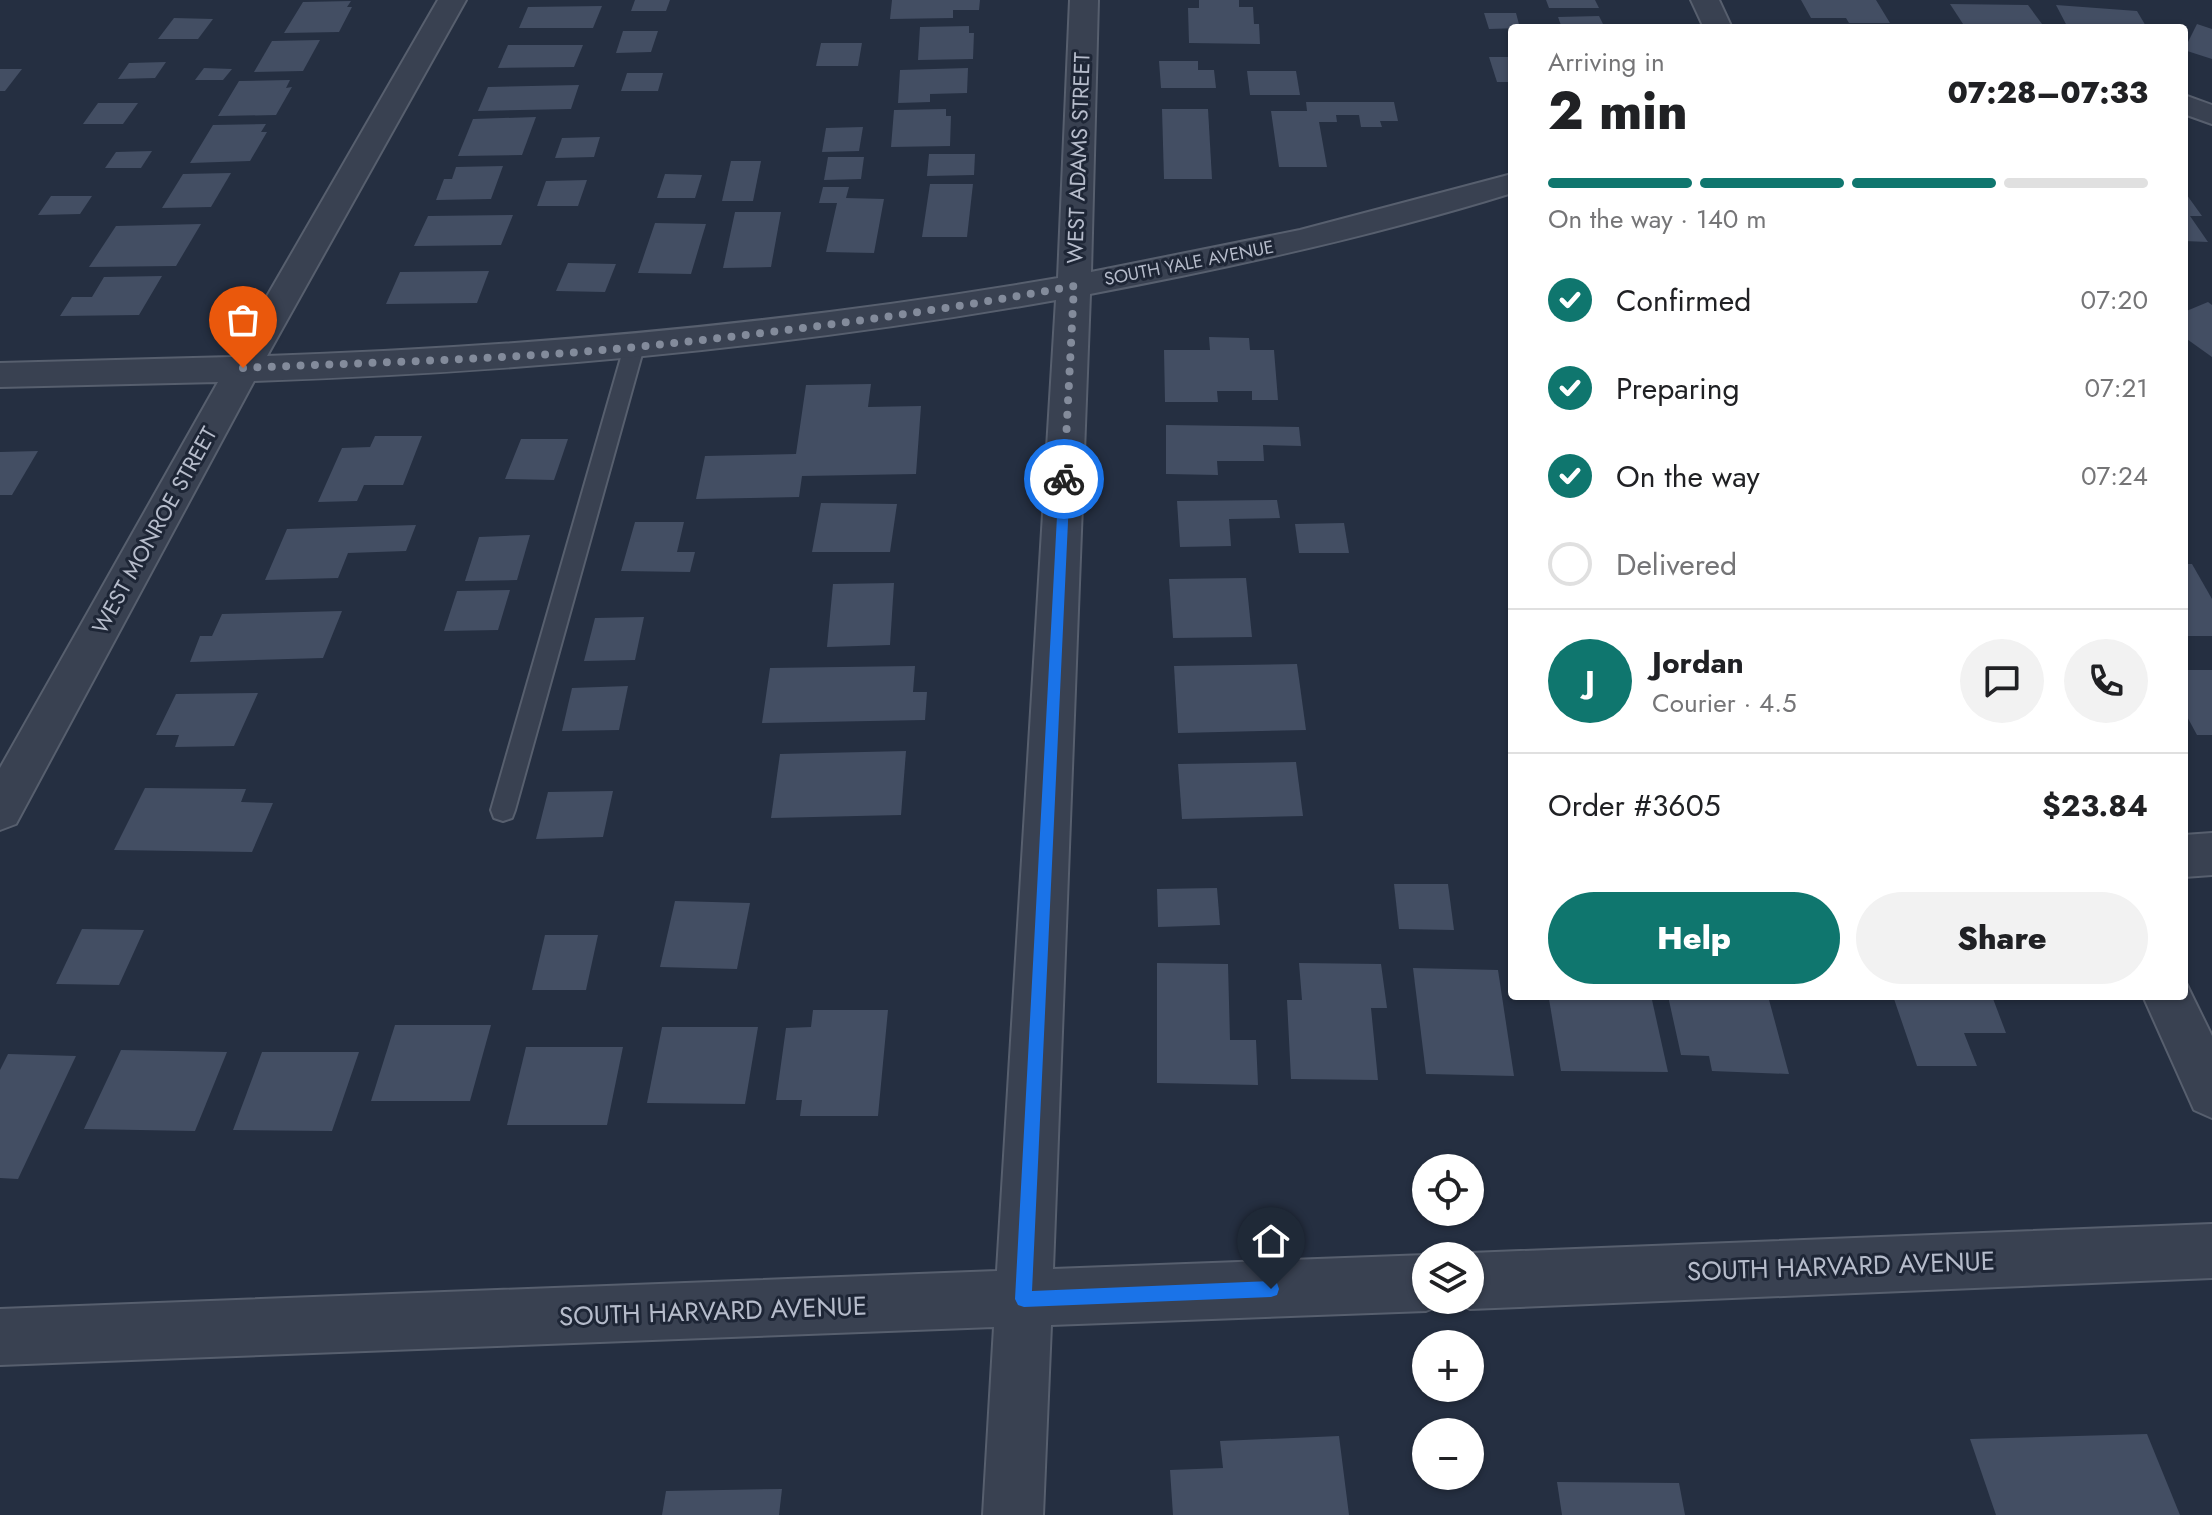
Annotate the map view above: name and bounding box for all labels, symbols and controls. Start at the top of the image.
text: Arriving in [1548,43,1665,81]
street label: WEST ADAMS STREET [1058,51,1098,264]
text: 07:28–07:33 [1947,71,2148,114]
text: 2 min [1548,73,1688,149]
text: On the way · 140 m [1548,200,1767,238]
street label: SOUTH YALE AVENUE [1102,234,1276,292]
icon: check [1548,278,1592,322]
text: Confirmed [1616,279,1751,322]
text: 07:20 [2081,281,2148,319]
pin [209,286,277,368]
icon: bag [221,298,265,342]
icon: check [1548,366,1592,410]
text: Preparing [1616,367,1740,410]
text: 07:21 [2084,369,2148,407]
street label: WEST MONROE STREET [84,420,225,639]
courier [1024,439,1104,519]
icon: check [1548,454,1592,498]
text: On the way [1616,455,1760,498]
icon: bike [1042,457,1086,501]
text: 07:24 [2081,457,2148,495]
text: Delivered [1616,543,1737,586]
button: chat [1960,639,2044,723]
button: phone [2064,639,2148,723]
text: Jordan [1652,641,1744,684]
text: J [1585,660,1595,703]
text: Courier · 4.5 [1652,684,1797,722]
text: Order #3605 [1548,784,1721,827]
text: $23.84 [2042,784,2148,827]
button: Help [1548,892,1840,984]
button: Share [1856,892,2148,984]
map controls [1412,1154,1484,1490]
button: locate [1412,1154,1484,1226]
pin [1237,1207,1305,1289]
icon: home [1249,1219,1293,1263]
button: layers [1412,1242,1484,1314]
street label: SOUTH HARVARD AVENUE [1686,1242,1996,1290]
street label: SOUTH HARVARD AVENUE [558,1287,868,1335]
button: + [1412,1330,1484,1402]
button: − [1412,1418,1484,1490]

